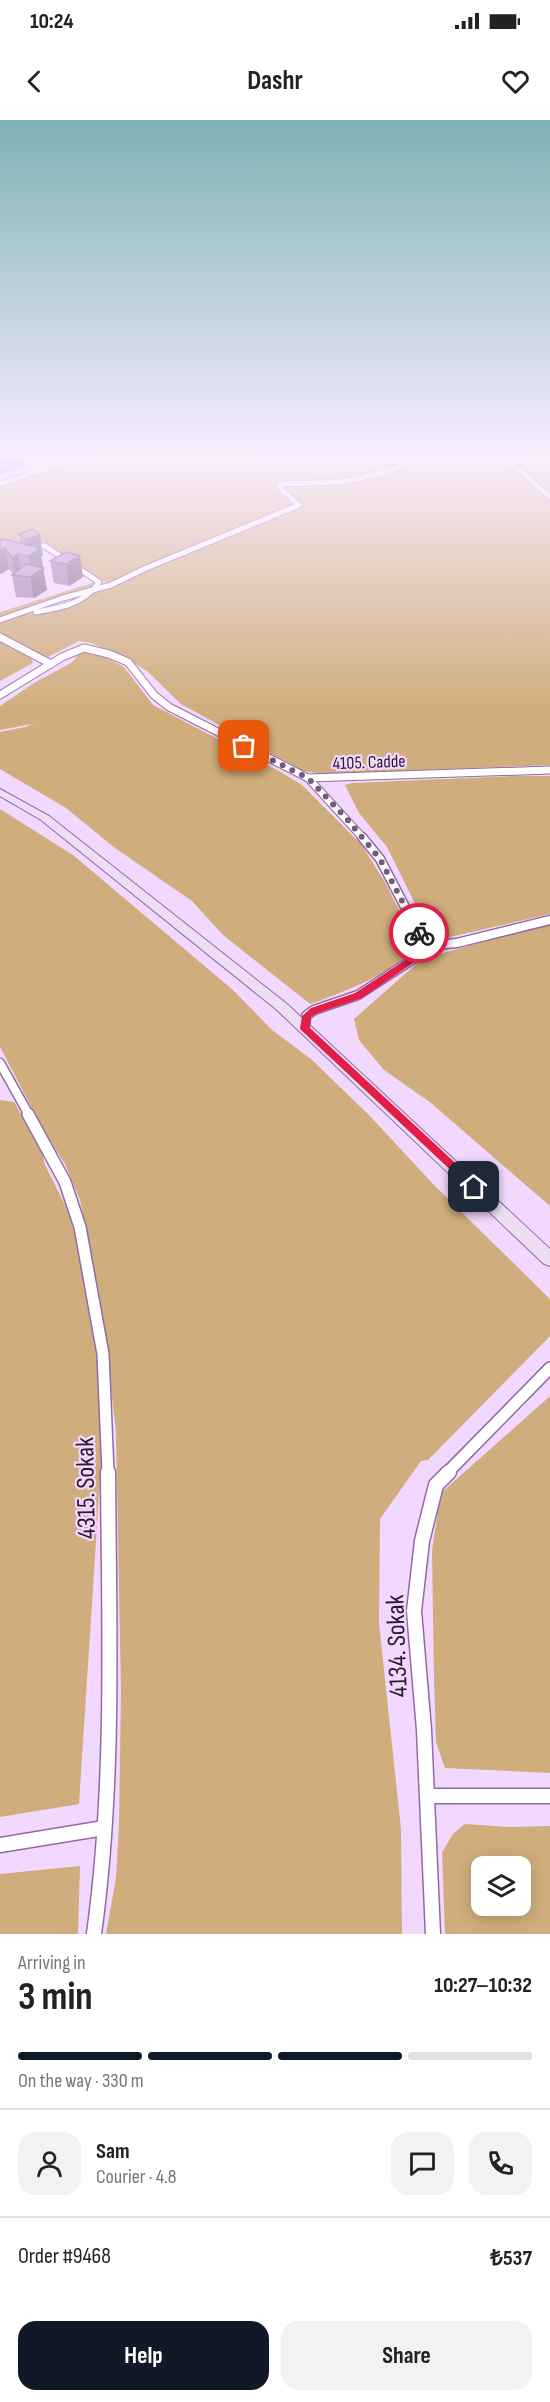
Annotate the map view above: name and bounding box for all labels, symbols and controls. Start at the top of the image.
text: 10:24 [30,8,74,35]
icon: back [18,65,51,98]
text: Dashr [247,65,303,97]
icon: heart [499,65,532,98]
pin [218,720,269,771]
icon: bag [227,729,260,762]
street label: 4105. Cadde [332,751,406,774]
courier [389,903,449,963]
icon: bike [403,917,436,950]
pin [448,1161,499,1212]
icon: home [457,1170,490,1203]
street label: 4315. Sokak [70,1437,103,1539]
street label: 4134. Sokak [380,1594,415,1698]
map controls [471,1856,531,1916]
button: layers [471,1856,531,1916]
text: Arriving in [18,1951,86,1975]
text: 10:27–10:32 [434,1972,532,1999]
text: 3 min [18,1974,93,2021]
text: On the way · 330 m [18,2069,144,2093]
button: person [18,2132,81,2195]
button: chat [391,2132,454,2195]
button: phone [469,2132,532,2195]
text: Sam [96,2138,130,2165]
text: Courier · 4.8 [96,2165,177,2189]
text: Order #9468 [18,2243,111,2270]
text: ₺537 [490,2245,532,2272]
button: Help [18,2321,269,2390]
button: Share [281,2321,532,2390]

